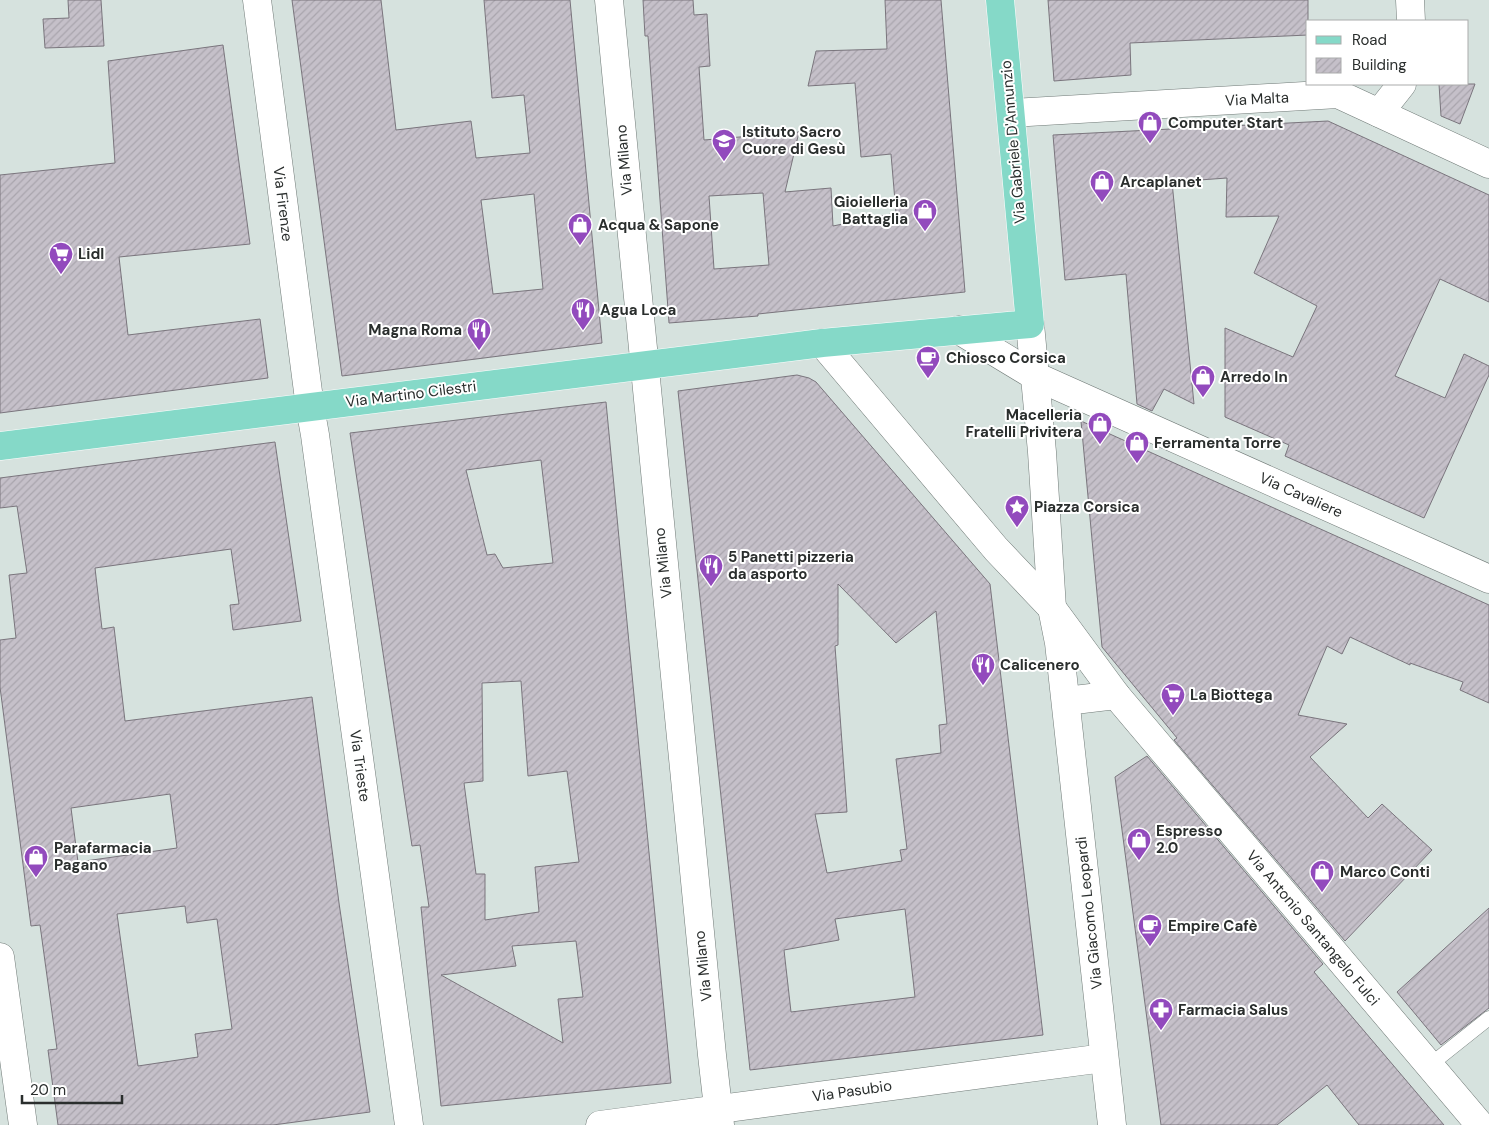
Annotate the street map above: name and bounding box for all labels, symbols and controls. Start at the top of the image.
legend [1306,20,1469,85]
text: Road [1352,30,1387,50]
text: Building [1352,55,1407,75]
street label: Via Gabriele D'Annunzio [996,59,1030,224]
street label: Via Malta [1225,87,1289,111]
shop icon: Computer Start [1137,110,1163,144]
place label: Computer Start [1168,113,1283,133]
place label: Istituto Sacro Cuore di Gesù [742,122,845,159]
street label: Via Milano [611,124,637,196]
school or university icon: Istituto Sacro Cuore di Gesù [711,128,737,162]
street label: Via Firenze [268,165,298,243]
shop icon: Arcaplanet [1089,169,1115,203]
place label: Arcaplanet [1120,172,1202,192]
place label: Gioielleria Battaglia [834,192,908,229]
shop icon: Gioielleria Battaglia [912,198,938,232]
shop icon: Acqua & Sapone [567,212,593,246]
place label: Acqua & Sapone [598,215,719,235]
supermarket icon: Lidl [48,241,74,275]
place label: Lidl [78,244,104,264]
restaurant icon: Agua Loca [570,297,596,331]
place label: Agua Loca [600,300,676,320]
restaurant icon: Magna Roma [466,317,492,351]
place label: Magna Roma [368,320,462,340]
cafe icon: Chiosco Corsica [915,345,941,379]
place label: Chiosco Corsica [946,348,1066,368]
shop icon: Arredo In [1190,364,1216,398]
place label: Arredo In [1220,367,1288,387]
street label: Via Martino Cilestri [344,376,478,412]
place label: Macelleria Fratelli Privitera [966,405,1082,442]
shop icon: Macelleria Fratelli Privitera [1087,411,1113,445]
shop icon: Ferramenta Torre [1124,430,1150,464]
place label: Ferramenta Torre [1154,433,1281,453]
street label: Via Cavaliere [1256,468,1346,522]
place icon: Piazza Corsica [1004,494,1030,528]
place label: Piazza Corsica [1034,497,1139,517]
street label: Via Milano [649,527,677,599]
place label: 5 Panetti pizzeria da asporto [728,547,854,584]
restaurant icon: 5 Panetti pizzeria da asporto [698,553,724,587]
restaurant icon: Calicenero [970,652,996,686]
place label: Calicenero [1000,655,1080,675]
supermarket icon: La Biottega [1160,682,1186,716]
place label: La Biottega [1190,685,1273,705]
street label: Via Trieste [345,729,375,803]
place label: Espresso 2.0 [1156,821,1223,858]
shop icon: Espresso 2.0 [1126,827,1152,861]
street label: Via Giacomo Leopardi [1071,836,1107,990]
place label: Parafarmacia Pagano [54,838,152,875]
shop icon: Parafarmacia Pagano [23,844,49,878]
street label: Via Antonio Santangelo Fulci [1242,846,1384,1010]
shop icon: Marco Conti [1309,859,1335,893]
place label: Marco Conti [1340,862,1430,882]
cafe icon: Empire Cafè [1137,913,1163,947]
place label: Empire Cafè [1168,916,1258,936]
street label: Via Milano [689,930,717,1002]
pharmacy icon: Farmacia Salus [1148,997,1174,1031]
place label: Farmacia Salus [1178,1000,1288,1020]
scale bar [22,1072,122,1104]
street label: Via Pasubio [811,1075,893,1106]
text: 20 m [30,1080,66,1100]

